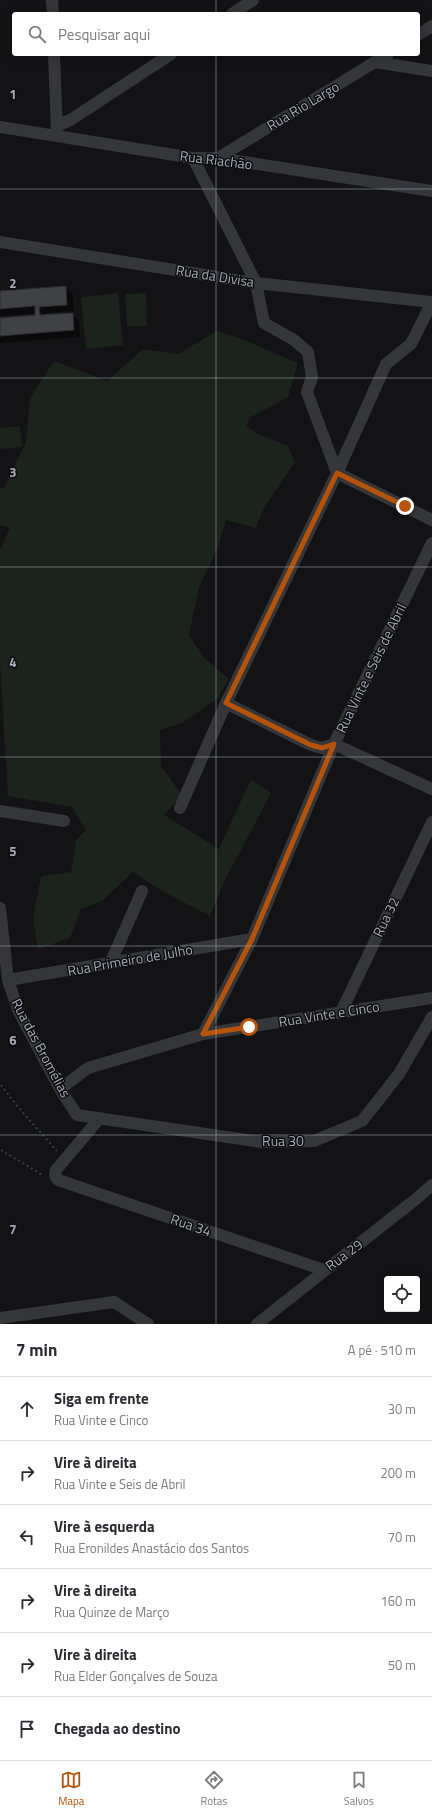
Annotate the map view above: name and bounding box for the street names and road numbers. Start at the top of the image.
street label: Rua Rio Largo [262,76,343,136]
street label: Rua Riachão [179,145,253,174]
street label: Rua da Divisa [174,259,256,292]
street label: Rua Vinte e Seis de Abril [330,599,411,736]
street label: Rua 32 [367,893,404,940]
street label: Rua Primeiro de Julho [66,938,194,981]
street label: Rua das Bromélias [6,995,76,1101]
street label: Rua Vinte e Cinco [277,995,381,1032]
street label: Rua 30 [262,1130,304,1151]
street label: Rua 34 [168,1208,214,1241]
street label: Rua 29 [321,1234,367,1276]

